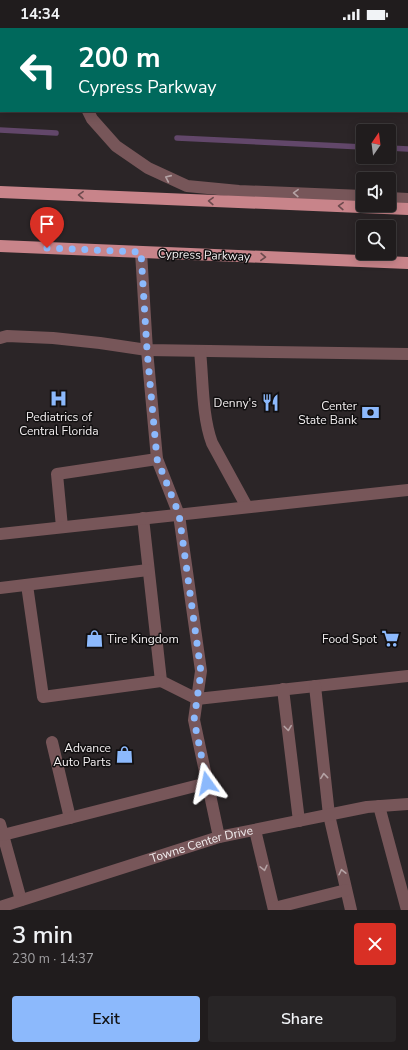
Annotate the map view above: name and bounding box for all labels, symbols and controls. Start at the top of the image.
text: 14:34 [20,4,60,24]
text: 200 m [78,39,161,77]
icon: left [12,44,64,96]
text: Cypress Parkway [78,75,217,99]
north arrow [356,124,396,164]
map controls [356,124,396,260]
button: sound [356,172,396,212]
one-way arrow [165,174,172,182]
one-way arrow [293,189,299,197]
one-way arrow [78,191,84,199]
one-way arrow [208,196,214,205]
one-way arrow [338,202,344,210]
pin [30,207,64,248]
icon: arrive [36,213,58,235]
button: search [356,220,396,260]
street label: Cypress Parkway [158,245,251,265]
one-way arrow [260,253,266,262]
hospital icon: Pediatrics of Central Florida [49,388,69,408]
restaurant icon: Denny's [260,393,280,413]
place label: Denny's [214,395,257,411]
place label: Center State Bank [298,398,358,428]
bank icon: Center State Bank [360,403,380,423]
place label: Pediatrics of Central Florida [19,409,99,439]
shop icon: Tire Kingdom [84,629,104,649]
supermarket icon: Food Spot [380,629,400,649]
place label: Tire Kingdom [107,631,179,647]
place label: Food Spot [322,631,378,647]
one-way arrow [283,725,292,731]
place label: Advance Auto Parts [53,740,111,770]
shop icon: Advance Auto Parts [114,745,134,765]
position arrow [186,762,228,804]
one-way arrow [320,773,329,779]
street label: Towne Center Drive [148,822,254,867]
one-way arrow [260,865,268,871]
one-way arrow [338,869,346,875]
text: 3 min [12,919,73,951]
button: close [354,923,396,965]
text: 230 m · 14:37 [12,950,94,968]
button: Exit [12,996,200,1042]
button: Share [208,996,396,1042]

